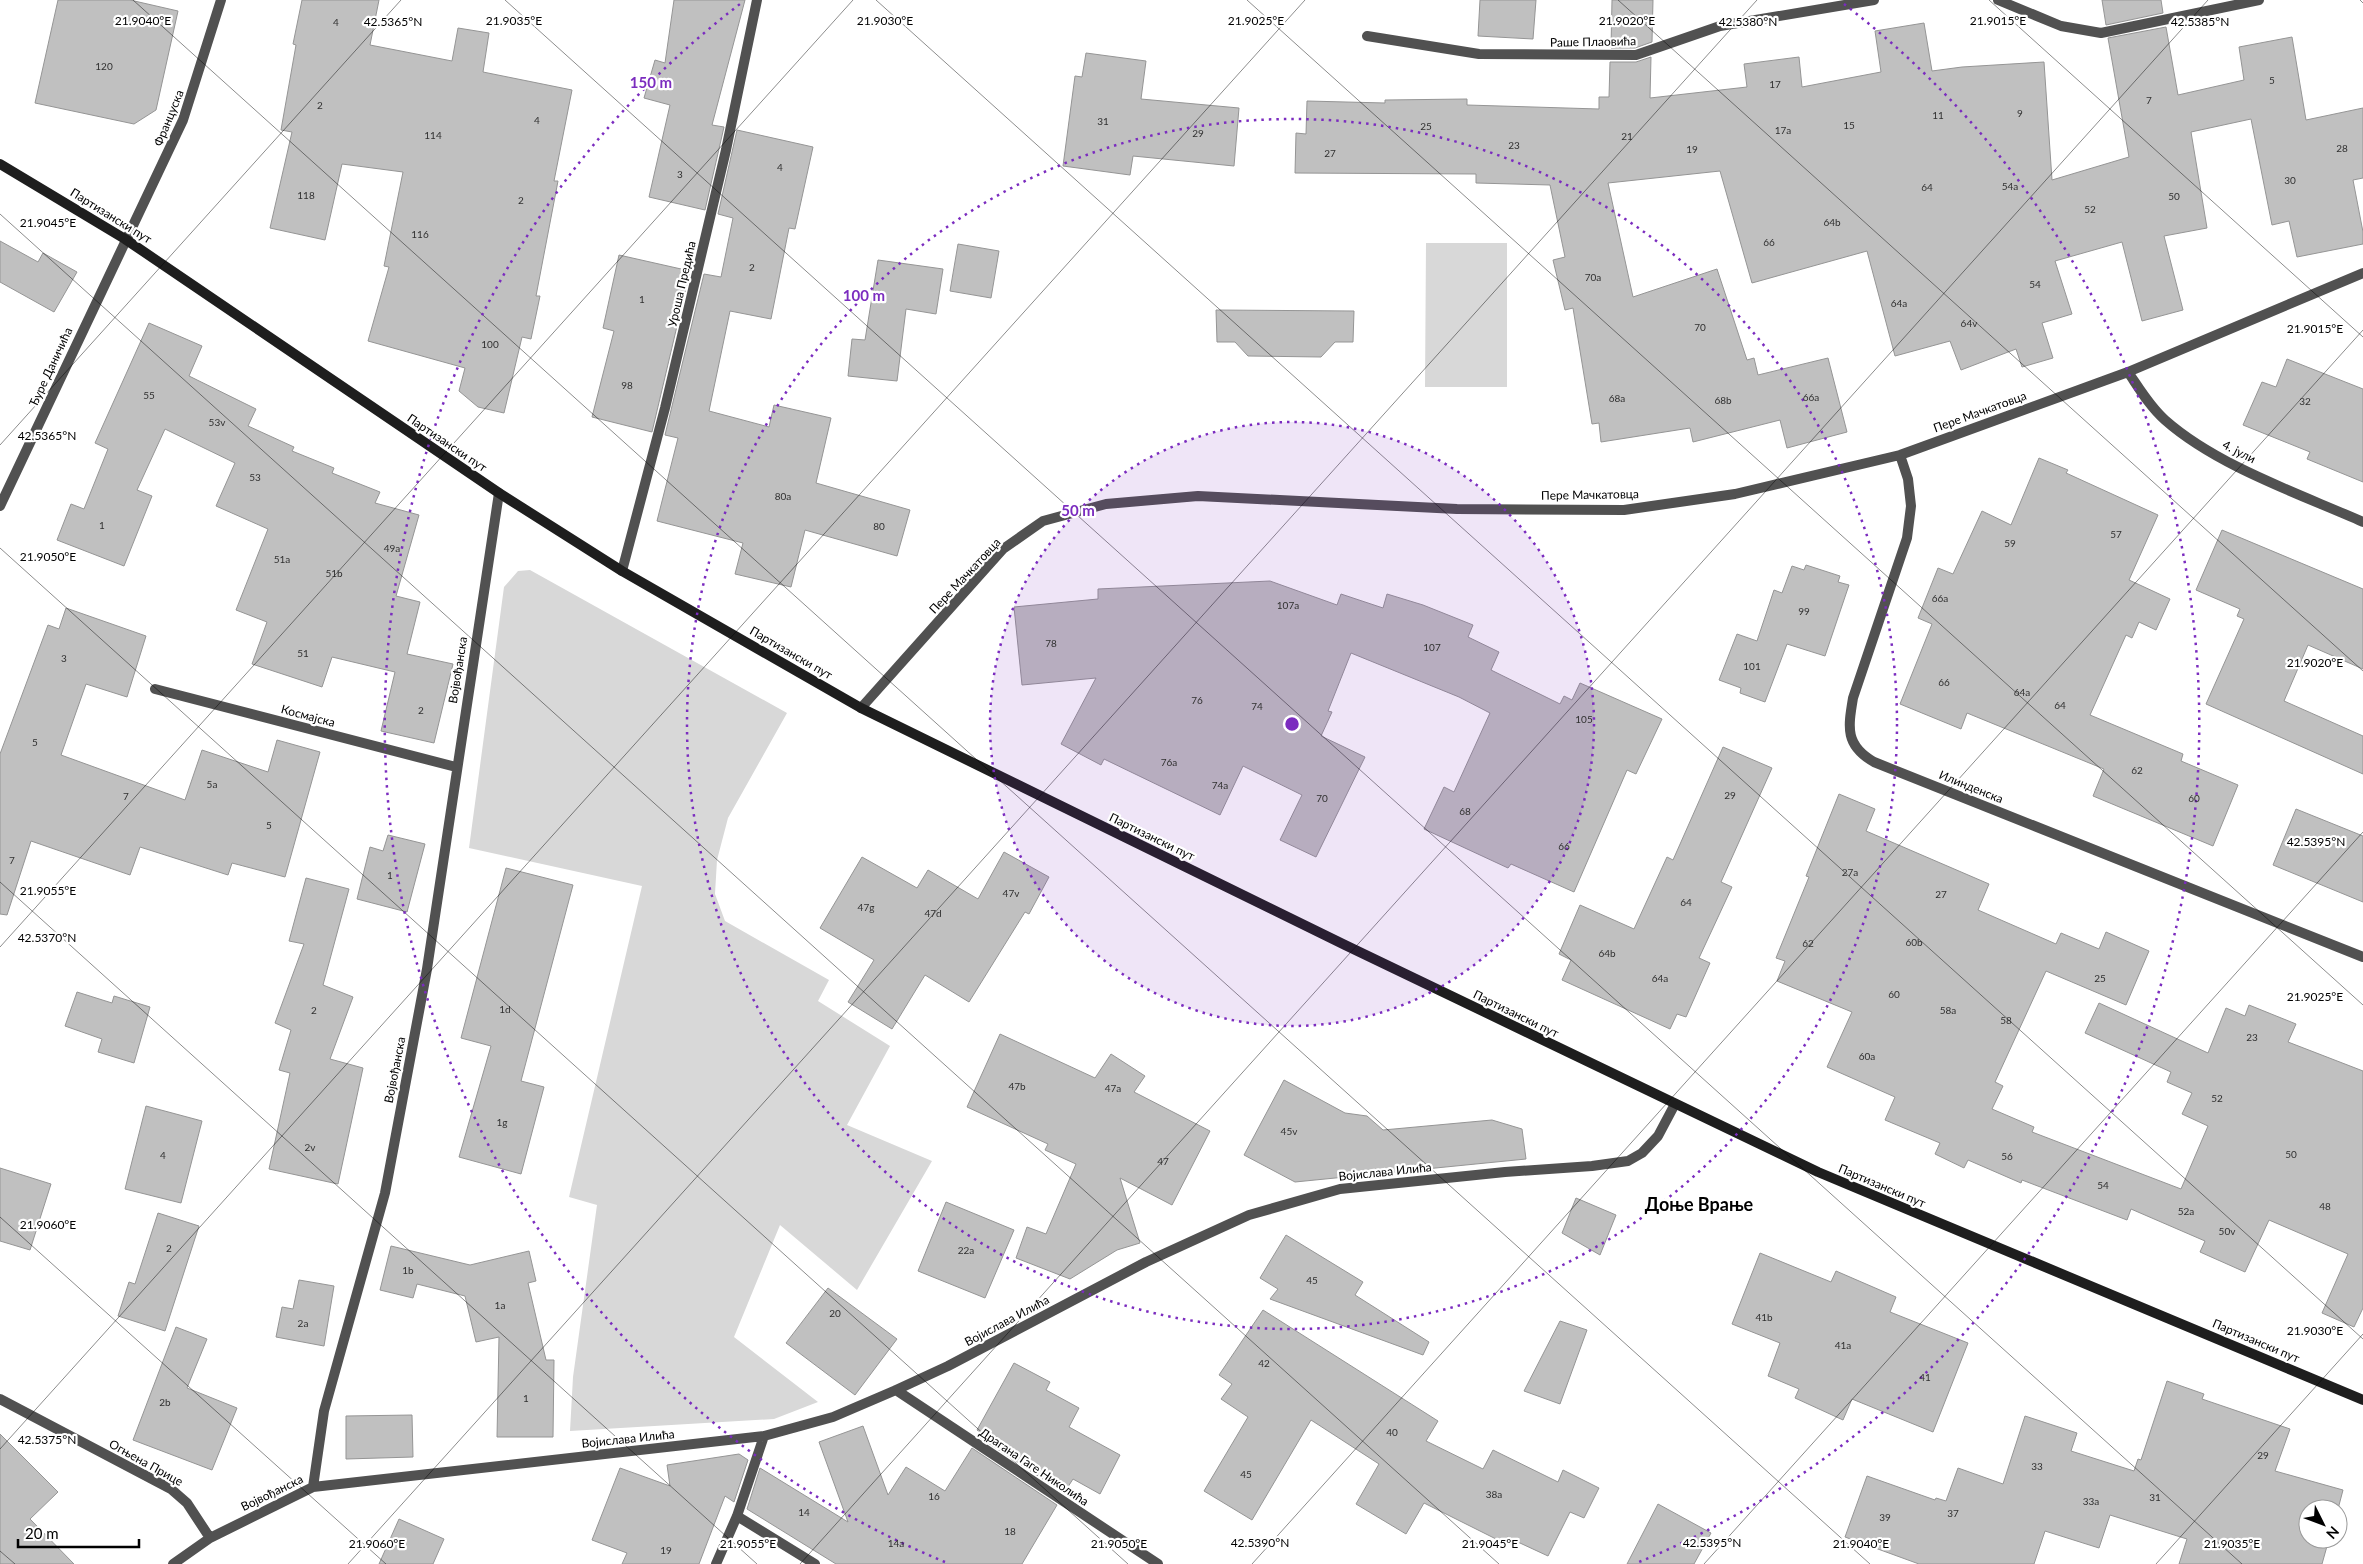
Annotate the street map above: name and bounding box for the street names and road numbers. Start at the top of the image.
street label: Раше Плаовића [1550,33,1636,50]
street label: Француска [150,87,187,148]
street label: Партизански пут [68,185,155,247]
street label: Уроша Предића [664,239,699,328]
street label: Ђуре Даничића [26,325,75,409]
street label: Пере Мачкатовца [1931,388,2028,435]
street label: Партизански пут [404,410,490,475]
street label: 4. јули [2220,437,2258,466]
street label: Пере Мачкатовца [1541,486,1639,503]
street label: Пере Мачкатовца [926,535,1004,617]
street label: Партизански пут [747,623,835,682]
street label: Војвођанска [445,635,470,704]
street label: Космајска [279,701,337,730]
street label: Илинденска [1937,767,2006,806]
street label: Партизански пут [1107,809,1197,864]
street label: Партизански пут [1471,986,1561,1041]
street label: Војвођанска [381,1035,408,1104]
street label: Војислава Илића [1338,1159,1432,1184]
street label: Партизански пут [1836,1160,1928,1211]
street label: Војислава Илића [962,1292,1052,1349]
street label: Партизански пут [2210,1315,2302,1366]
street label: Драгана Гаге Николића [977,1424,1092,1509]
street label: Војислава Илића [581,1426,675,1451]
street label: Огњена Прице [107,1436,186,1489]
street label: Војвођанска [238,1471,305,1514]

